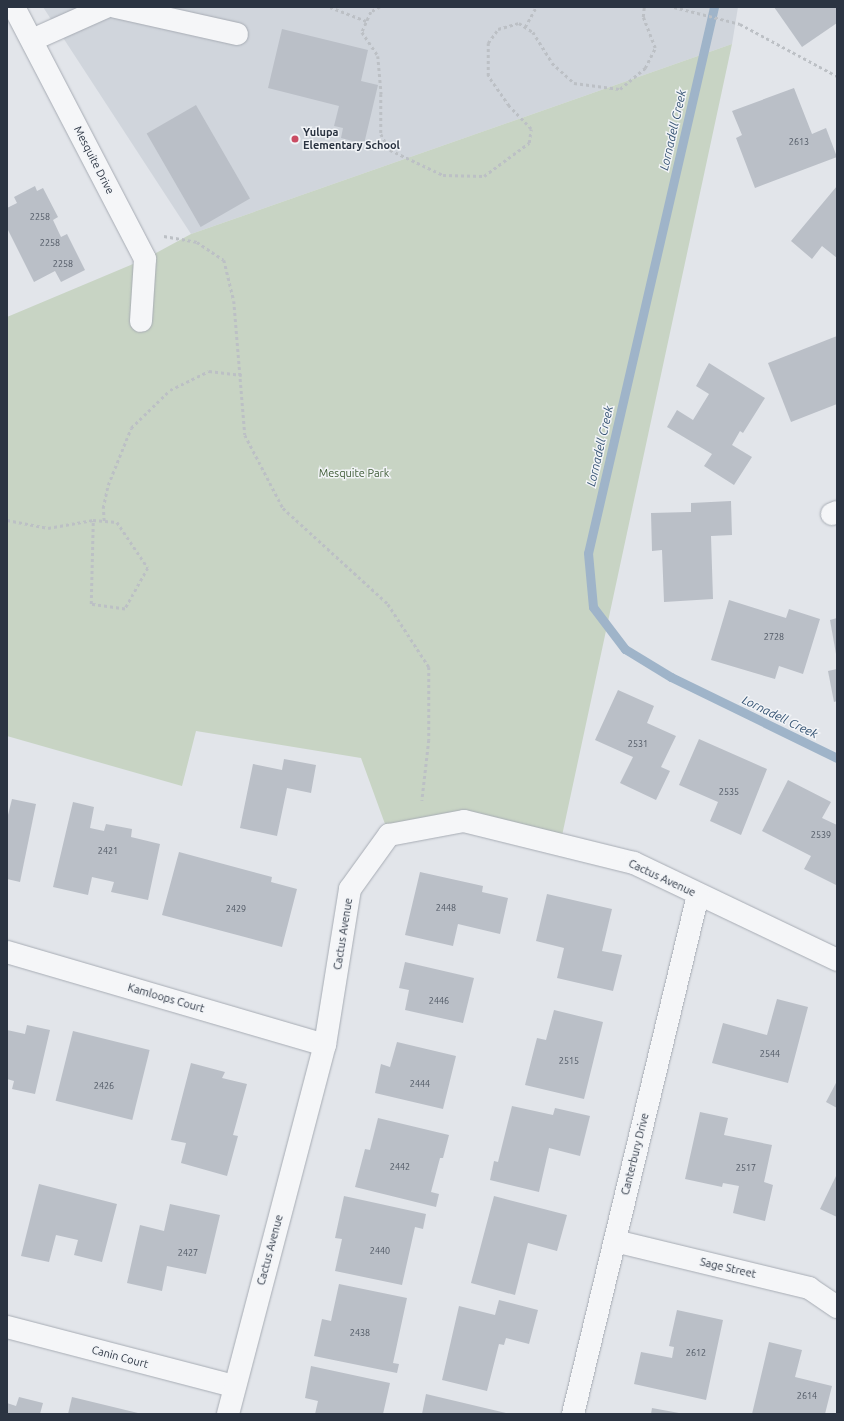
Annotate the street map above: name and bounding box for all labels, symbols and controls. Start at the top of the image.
water label: Lornadell Creek [657,88,689,172]
street label: Mesquite Drive [71,124,117,196]
place label: Yulupa Elementary School [303,126,400,152]
marker: Yulupa Elementary School [290,134,300,144]
house number: 2613 [789,137,809,147]
house number: 2258 [30,212,50,222]
house number: 2258 [40,238,60,248]
house number: 2258 [53,259,73,269]
water label: Lornadell Creek [584,404,616,488]
park label: Mesquite Park [319,466,389,480]
house number: 2728 [764,632,784,642]
water label: Lornadell Creek [740,692,820,742]
house number: 2531 [628,739,648,749]
house number: 2535 [719,787,739,797]
house number: 2539 [811,830,831,840]
house number: 2421 [98,846,118,856]
street label: Cactus Avenue [626,857,698,899]
street label: Cactus Avenue [331,897,355,971]
house number: 2448 [436,903,456,913]
house number: 2429 [226,904,246,914]
street label: Kamloops Court [126,981,206,1015]
house number: 2446 [429,996,449,1006]
house number: 2544 [760,1049,780,1059]
house number: 2515 [559,1056,579,1066]
house number: 2444 [410,1079,430,1089]
house number: 2426 [94,1081,114,1091]
street label: Canterbury Drive [618,1112,652,1196]
house number: 2442 [390,1162,410,1172]
house number: 2517 [736,1163,756,1173]
street label: Cactus Avenue [254,1213,286,1287]
house number: 2440 [370,1246,390,1256]
house number: 2427 [178,1248,198,1258]
street label: Sage Street [699,1255,757,1281]
house number: 2438 [350,1328,370,1338]
street label: Canin Court [90,1343,150,1371]
house number: 2612 [686,1348,706,1358]
house number: 2614 [797,1391,817,1401]

